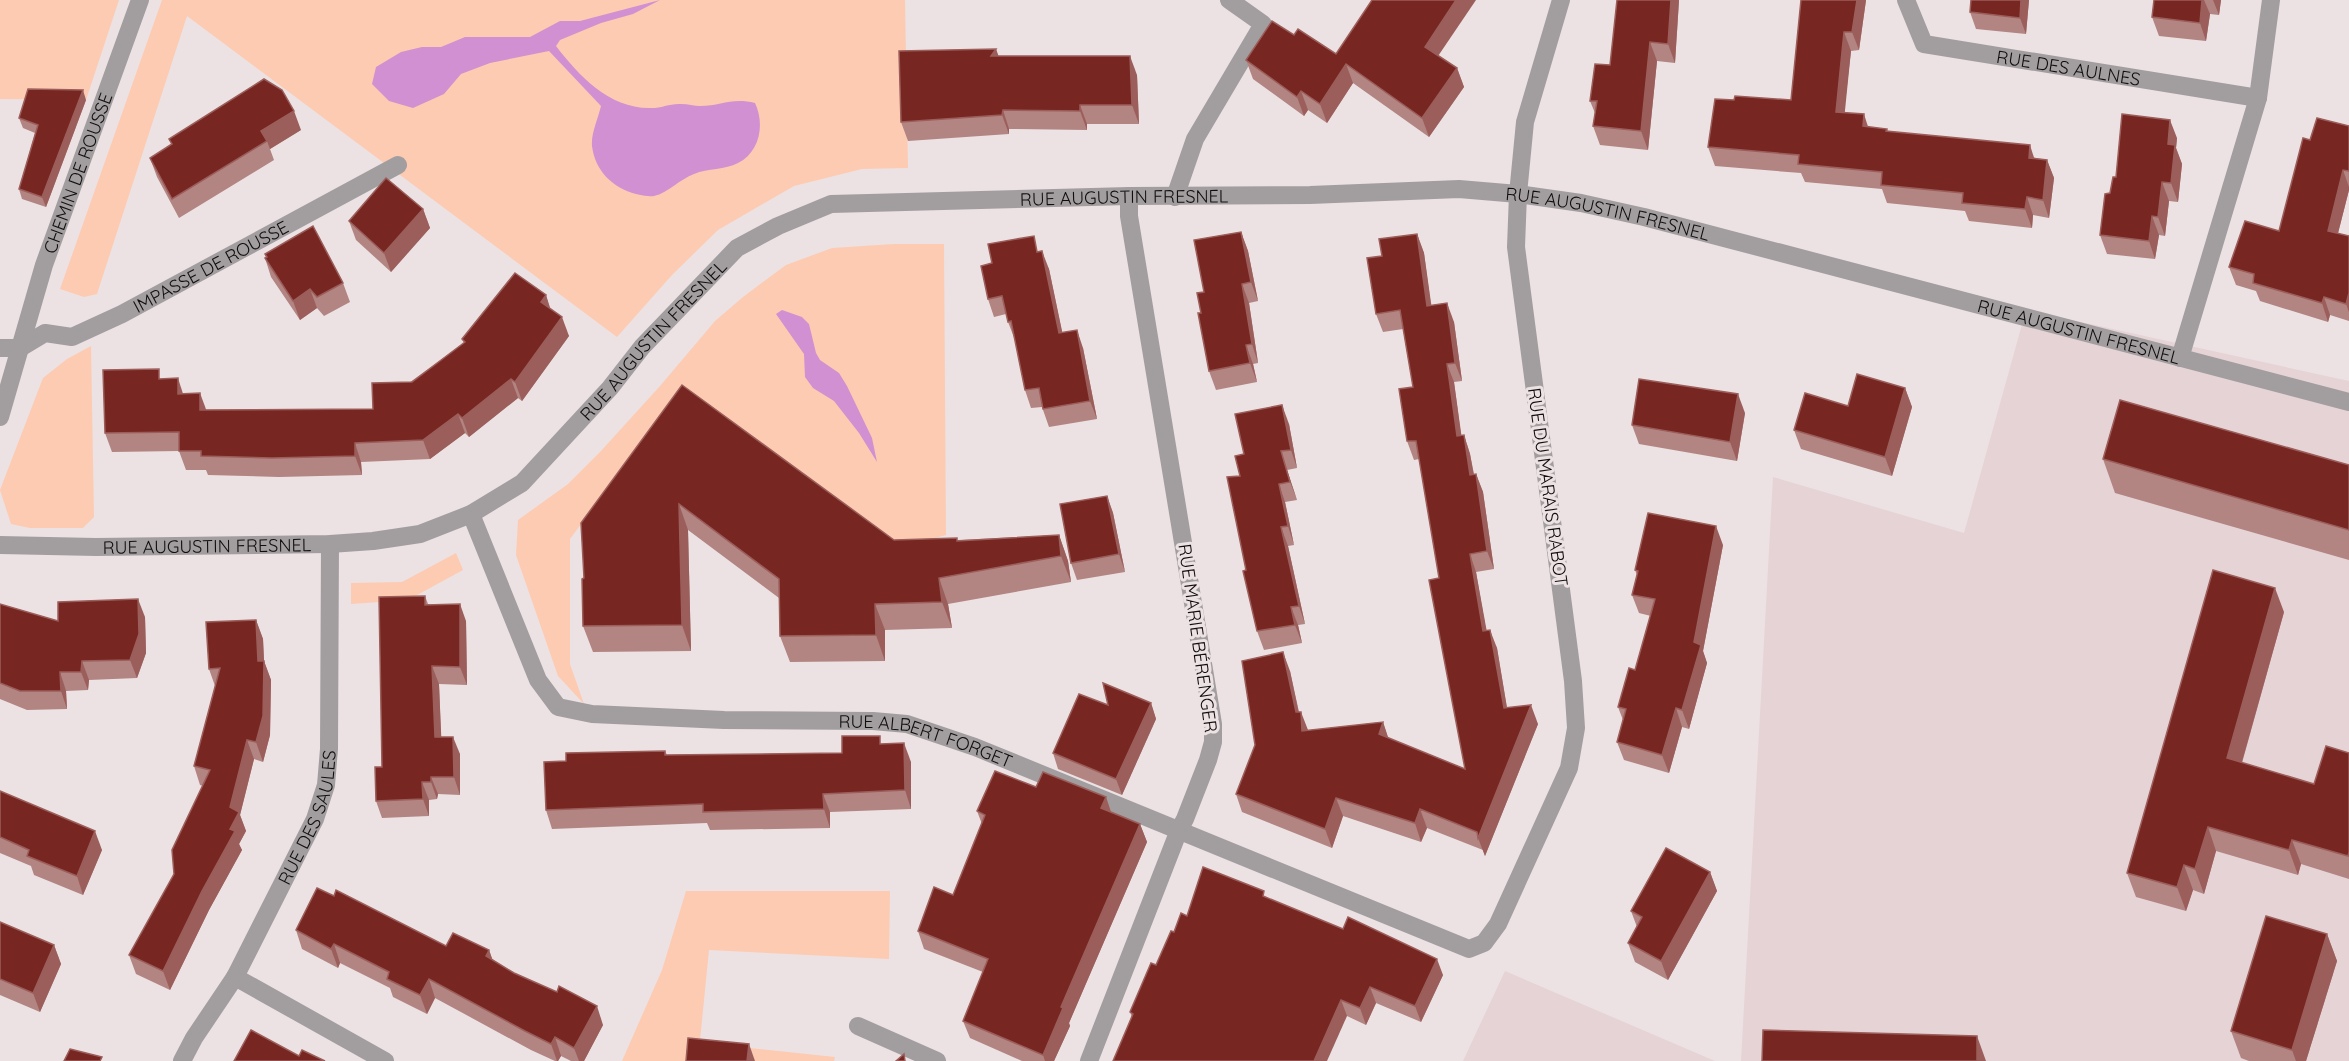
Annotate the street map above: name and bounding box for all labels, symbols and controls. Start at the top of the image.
street label: RUE DES AULNES [1995,44,2142,90]
street label: CHEMIN DE ROUSSE [38,90,117,257]
street label: RUE AUGUSTIN FRESNEL [1505,181,1713,245]
street label: RUE AUGUSTIN FRESNEL [1020,184,1229,210]
street label: IMPASSE DE ROUSSE [129,215,292,318]
street label: RUE AUGUSTIN FRESNEL [574,255,731,425]
street label: RUE AUGUSTIN FRESNEL [1975,294,2183,369]
street label: RUE DU MARAIS RABOT [1523,386,1573,588]
street label: RUE AUGUSTIN FRESNEL [103,533,312,558]
street label: RUE MARIE BÉRENGER [1173,542,1223,734]
street label: RUE ALBERT FORGET [838,709,1016,773]
street label: RUE DES SAULES [272,749,340,888]

